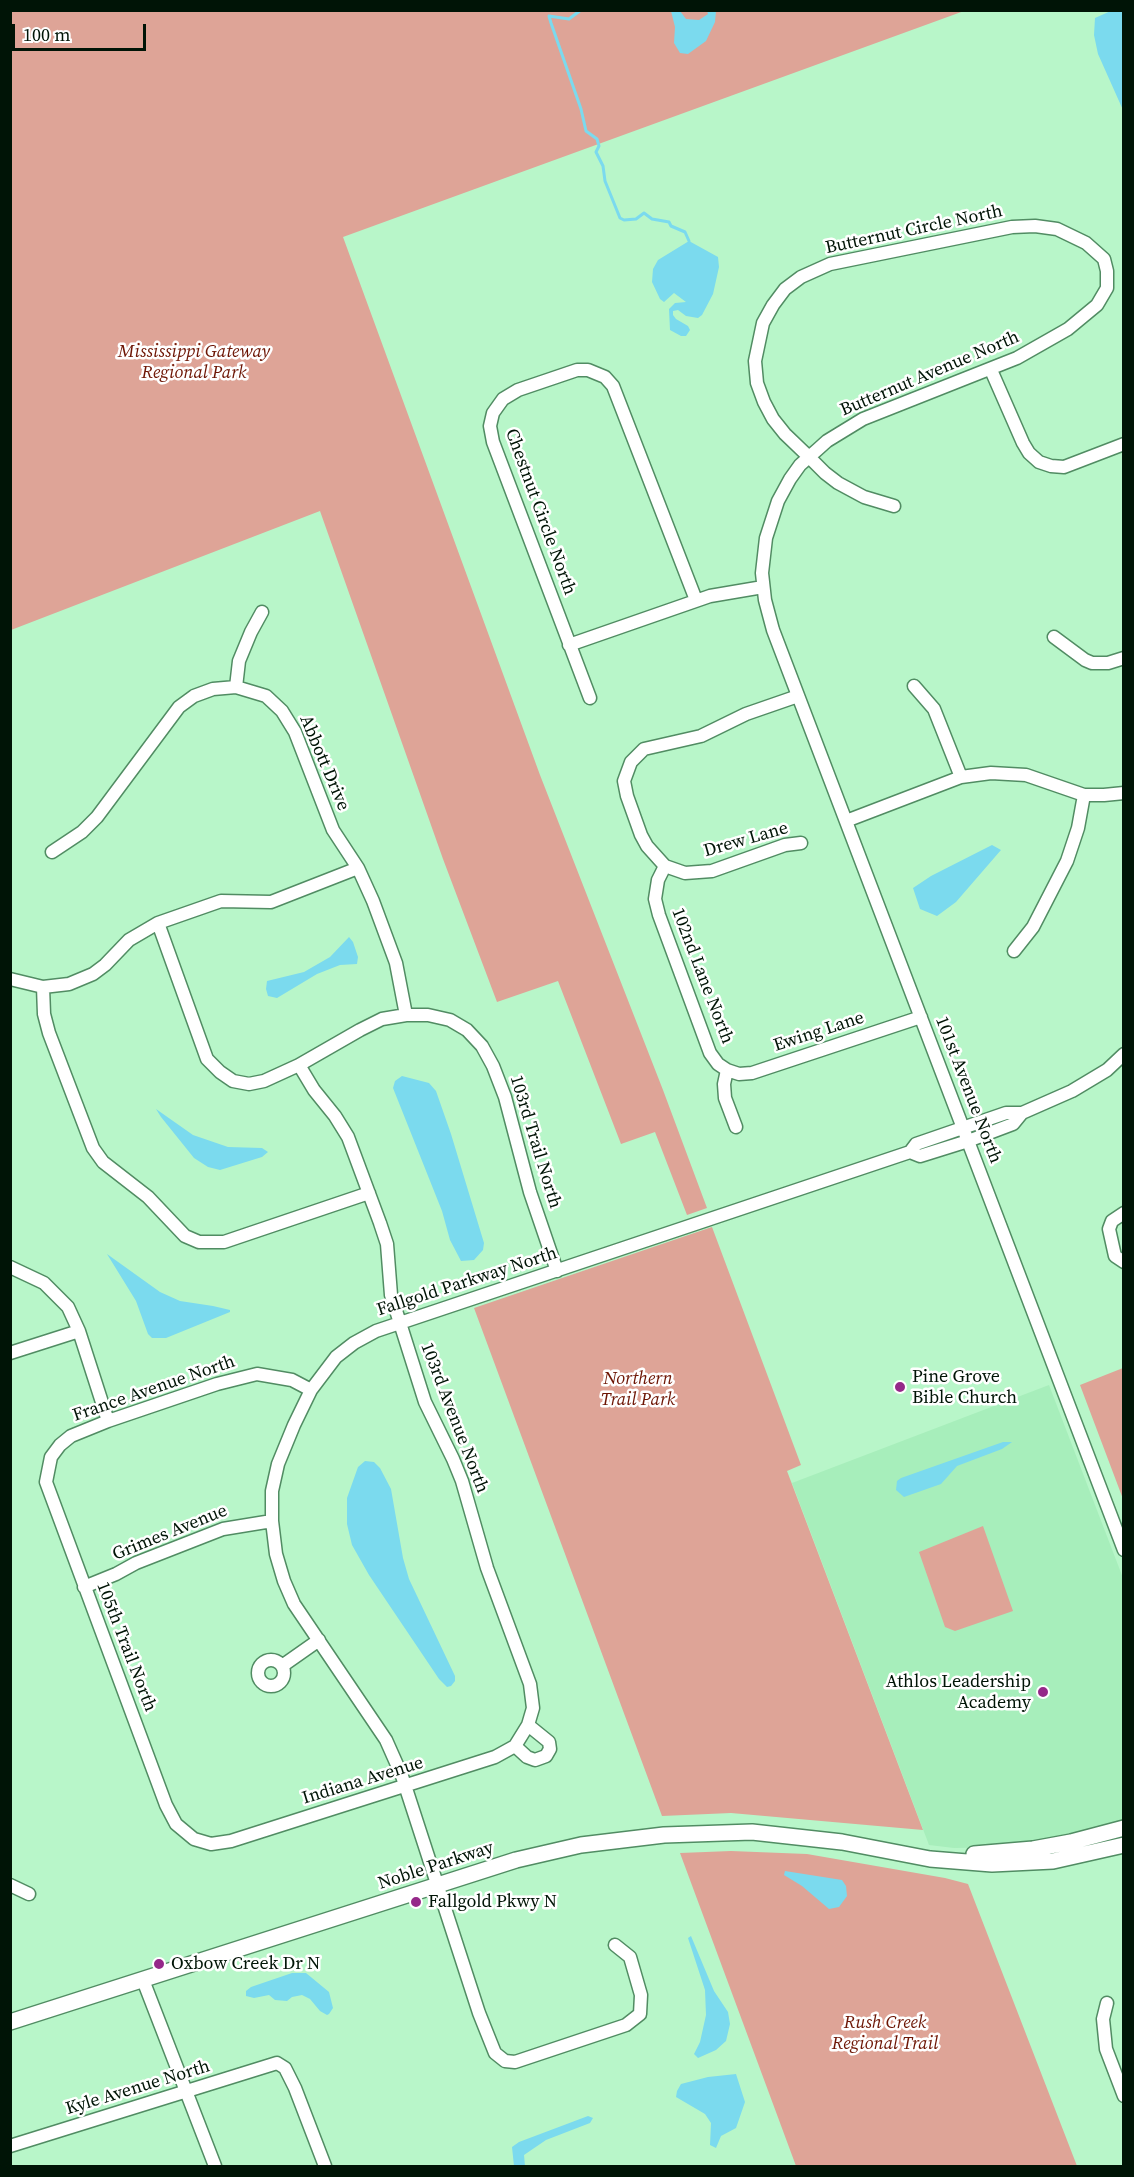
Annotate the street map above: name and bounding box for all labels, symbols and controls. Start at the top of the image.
scale bar [15,12,148,50]
text: 100 m [23,22,70,47]
street label: Butternut Circle North [823,201,1005,259]
street label: Butternut Avenue North [837,326,1023,422]
park label: Mississippi Gateway Regional Park [118,341,270,384]
street label: Chestnut Circle North [500,426,580,598]
street label: Abbott Drive [294,712,354,814]
street label: Drew Lane [701,818,791,862]
street label: 102nd Lane North [666,905,738,1047]
street label: Ewing Lane [771,1007,867,1057]
street label: 101st Avenue North [930,1013,1006,1167]
street label: 103rd Trail North [504,1073,566,1211]
street label: Fallgold Parkway North [374,1243,560,1321]
street label: 103rd Avenue North [415,1340,493,1496]
street label: France Avenue North [70,1351,238,1427]
place label: Pine Grove Bible Church [912,1366,1017,1408]
park label: Northern Trail Park [601,1368,675,1410]
marker: Pine Grove Bible Church [893,1380,907,1394]
street label: Grimes Avenue [110,1500,230,1566]
street label: 105th Trail North [91,1579,161,1715]
place label: Athlos Leadership Academy [886,1671,1031,1714]
marker: Athlos Leadership Academy [1036,1685,1050,1699]
street label: Indiana Avenue [300,1752,426,1810]
street label: Noble Parkway [375,1837,497,1895]
place label: Fallgold Pkwy N [428,1891,557,1913]
marker: Fallgold Pkwy N [409,1895,423,1909]
place label: Oxbow Creek Dr N [171,1953,320,1975]
marker: Oxbow Creek Dr N [152,1957,166,1971]
park label: Rush Creek Regional Trail [832,2012,938,2054]
street label: Kyle Avenue North [63,2056,213,2120]

